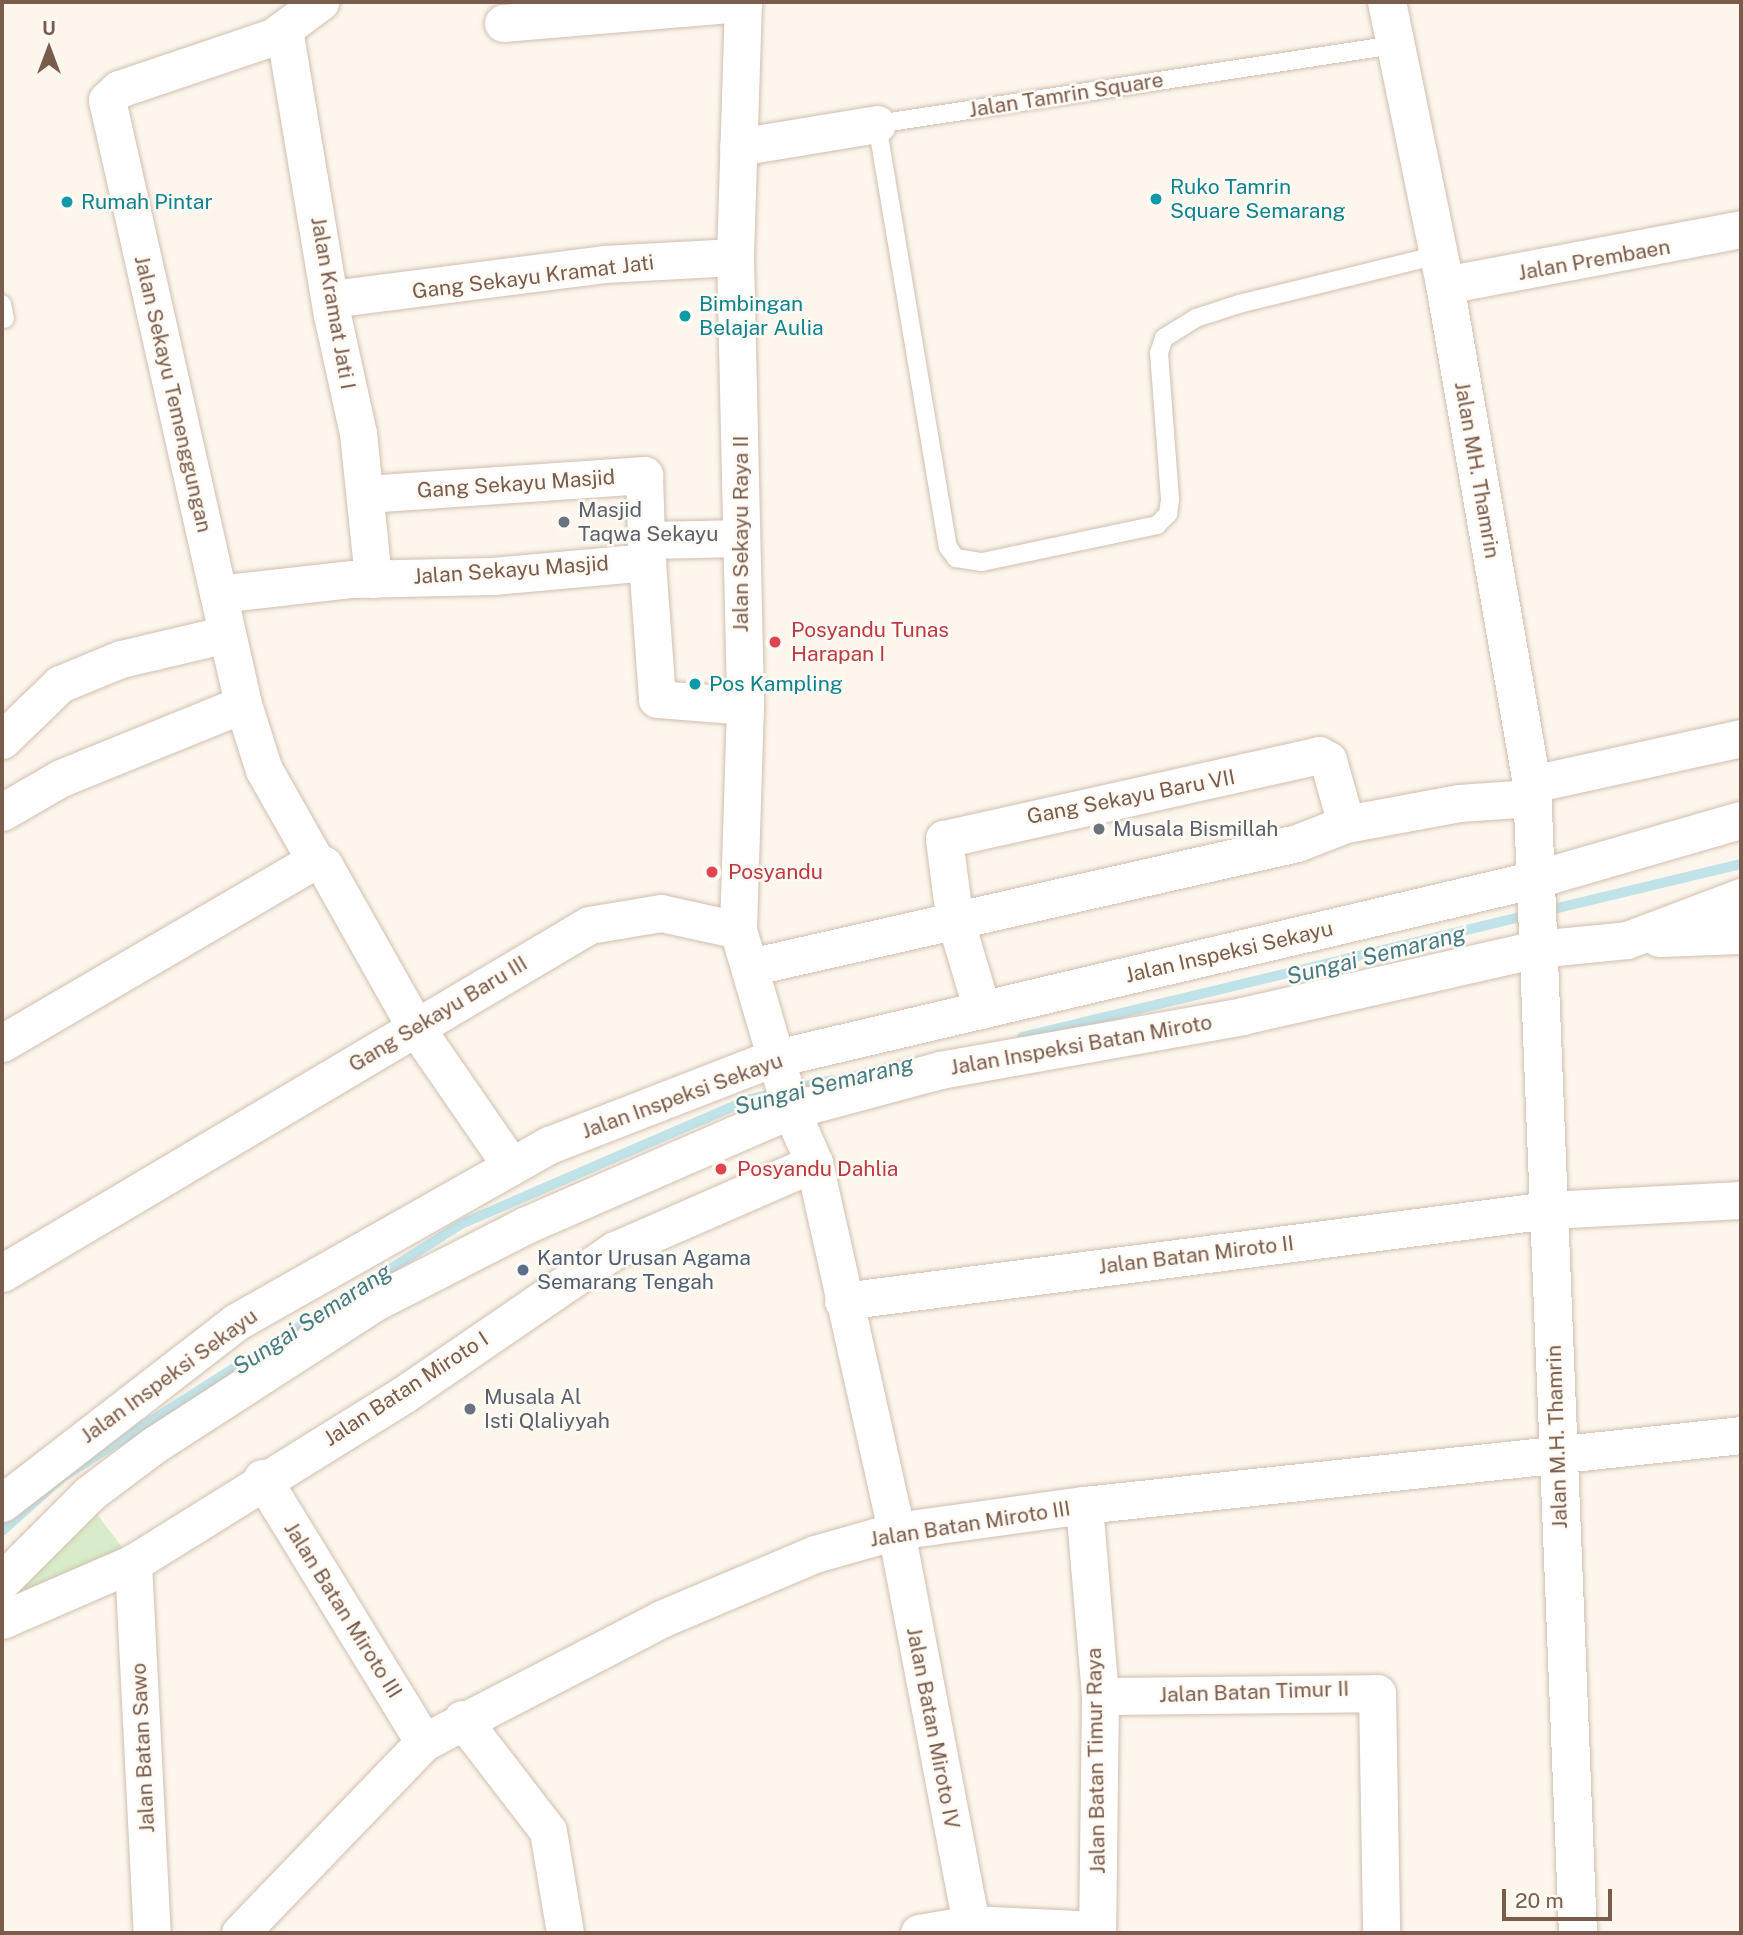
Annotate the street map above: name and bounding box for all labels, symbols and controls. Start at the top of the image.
north arrow [14,14,84,84]
text: U [42,17,56,39]
street label: Jalan Tamrin Square [967,67,1165,123]
place label: Ruko Tamrin Square Semarang [1170,174,1346,224]
place label: Rumah Pintar [81,189,213,215]
marker: Ruko Tamrin Square Semarang [1148,191,1164,207]
marker: Rumah Pintar [59,194,75,210]
street label: Jalan Kramat Jati I [305,215,361,391]
street label: Jalan Prembaen [1516,234,1672,286]
street label: Gang Sekayu Kramat Jati [411,250,655,304]
street label: Jalan Sekayu Temenggungan [129,253,217,535]
place label: Bimbingan Belajar Aulia [699,291,823,341]
marker: Bimbingan Belajar Aulia [677,308,693,324]
street label: Jalan MH. Thamrin [1449,380,1505,560]
street label: Jalan Sekayu Raya II [728,436,754,632]
street label: Gang Sekayu Masjid [416,465,616,503]
place label: Masjid Taqwa Sekayu [578,497,718,547]
marker: Masjid Taqwa Sekayu [556,514,572,530]
street label: Jalan Sekayu Masjid [412,551,610,589]
place label: Posyandu Tunas Harapan I [791,617,949,667]
marker: Posyandu Tunas Harapan I [765,632,785,652]
place label: Pos Kampling [709,671,843,697]
marker: Pos Kampling [687,676,703,692]
street label: Gang Sekayu Baru VII [1025,764,1237,830]
place label: Musala Bismillah [1113,816,1278,842]
marker: Musala Bismillah [1091,821,1107,837]
place label: Posyandu [728,859,823,885]
marker: Posyandu [702,862,722,882]
street label: Jalan Inspeksi Sekayu [1123,916,1335,988]
water label: Sungai Semarang [1284,919,1468,991]
street label: Gang Sekayu Baru III [344,951,532,1077]
street label: Jalan Inspeksi Batan Miroto [948,1010,1214,1080]
street label: Jalan Inspeksi Sekayu [578,1048,786,1144]
water label: Sungai Semarang [732,1049,916,1121]
place label: Posyandu Dahlia [737,1156,898,1182]
marker: Posyandu Dahlia [711,1159,731,1179]
street label: Jalan Batan Miroto II [1097,1230,1295,1280]
place label: Kantor Urusan Agama Semarang Tengah [537,1245,751,1295]
water label: Sungai Semarang [227,1257,397,1381]
marker: Kantor Urusan Agama Semarang Tengah [515,1262,531,1278]
street label: Jalan Inspeksi Sekayu [76,1303,262,1449]
street label: Jalan Batan Miroto I [319,1326,493,1452]
street label: Jalan M.H. Thamrin [1541,1345,1573,1529]
place label: Musala Al Isti Qlaliyyah [484,1384,610,1434]
marker: Musala Al Isti Qlaliyyah [462,1401,478,1417]
street label: Jalan Batan Miroto III [868,1496,1072,1552]
street label: Jalan Batan Miroto III [279,1517,407,1703]
street label: Jalan Batan Miroto IV [901,1625,965,1831]
street label: Jalan Batan Timur Raya [1081,1648,1111,1874]
street label: Jalan Batan Sawo [126,1662,160,1834]
street label: Jalan Batan Timur II [1158,1676,1350,1708]
scale bar [1505,1876,1615,1920]
text: 20 m [1515,1888,1564,1913]

